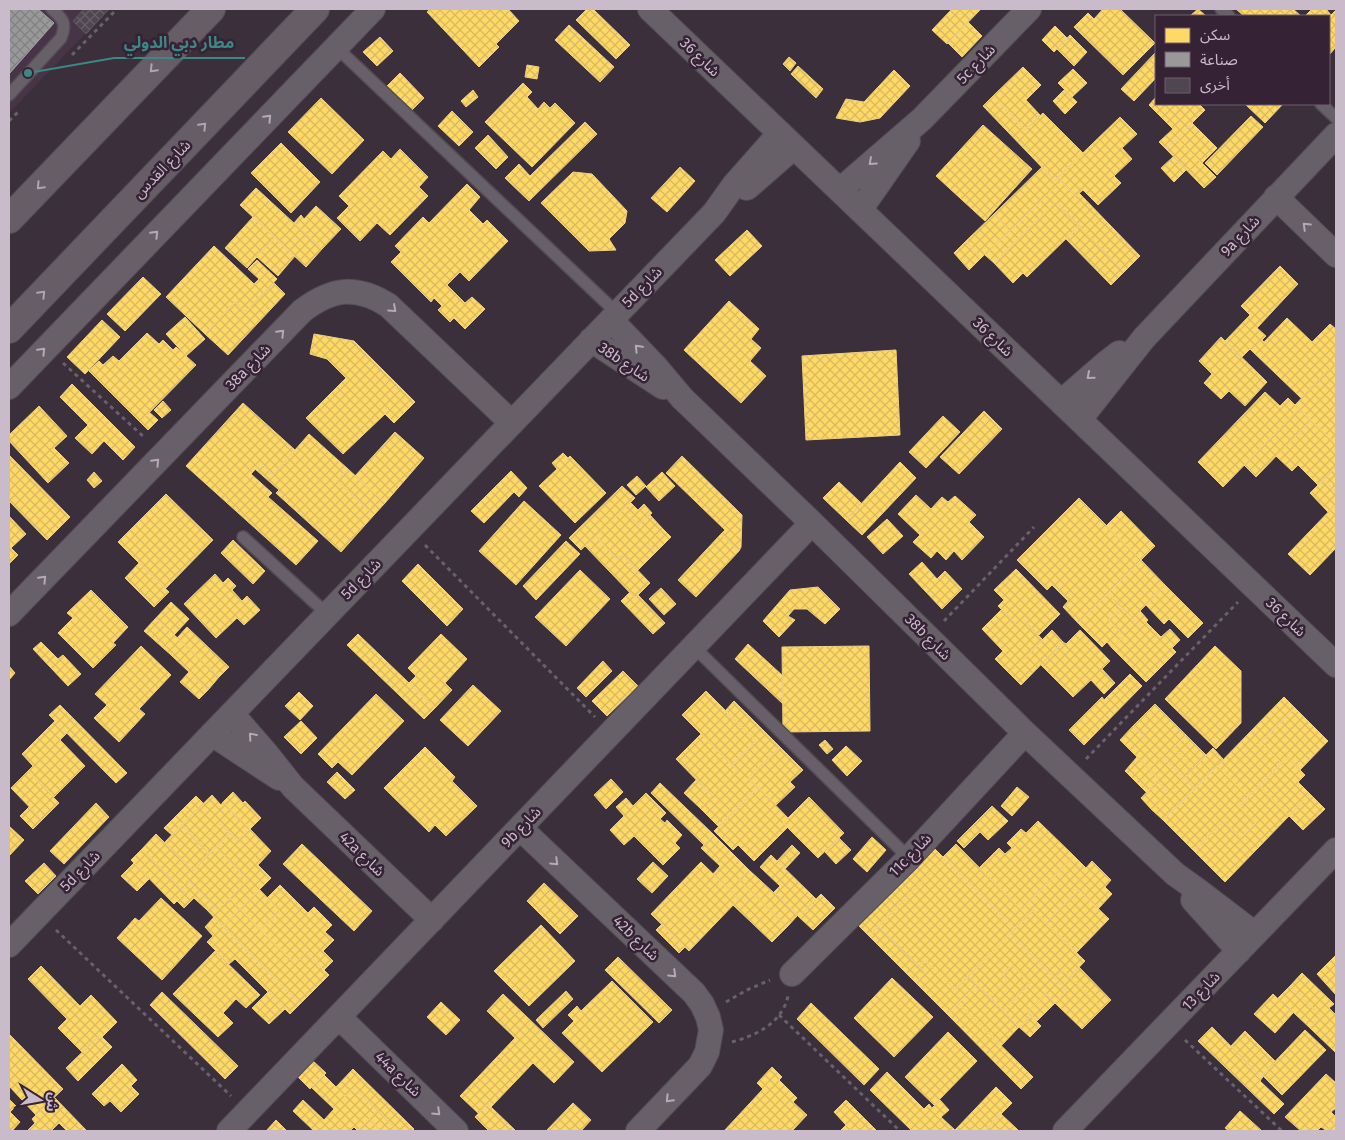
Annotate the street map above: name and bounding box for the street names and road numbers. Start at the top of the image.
street label: شارع 36 [674,34,724,83]
street label: 5c شارع [953,40,1001,90]
street label: شارع القدس [130,136,197,204]
street label: 9a شارع [1217,212,1266,262]
street label: 5d شارع [618,263,668,313]
street label: شارع 36 [967,314,1017,363]
street label: 38b شارع [593,338,653,388]
street label: 38a شارع [222,340,277,396]
street label: 5d شارع [337,555,387,605]
street label: شارع 36 [1260,594,1310,643]
street label: 38b شارع [899,610,955,666]
street label: 9b شارع [497,803,547,853]
street label: 42a شارع [333,828,389,882]
street label: 11c شارع [885,829,937,882]
street label: 5d شارع [56,847,106,897]
street label: 42b شارع [607,912,663,967]
street label: شارع 13 [1178,968,1226,1016]
street label: 44a شارع [369,1048,425,1103]

